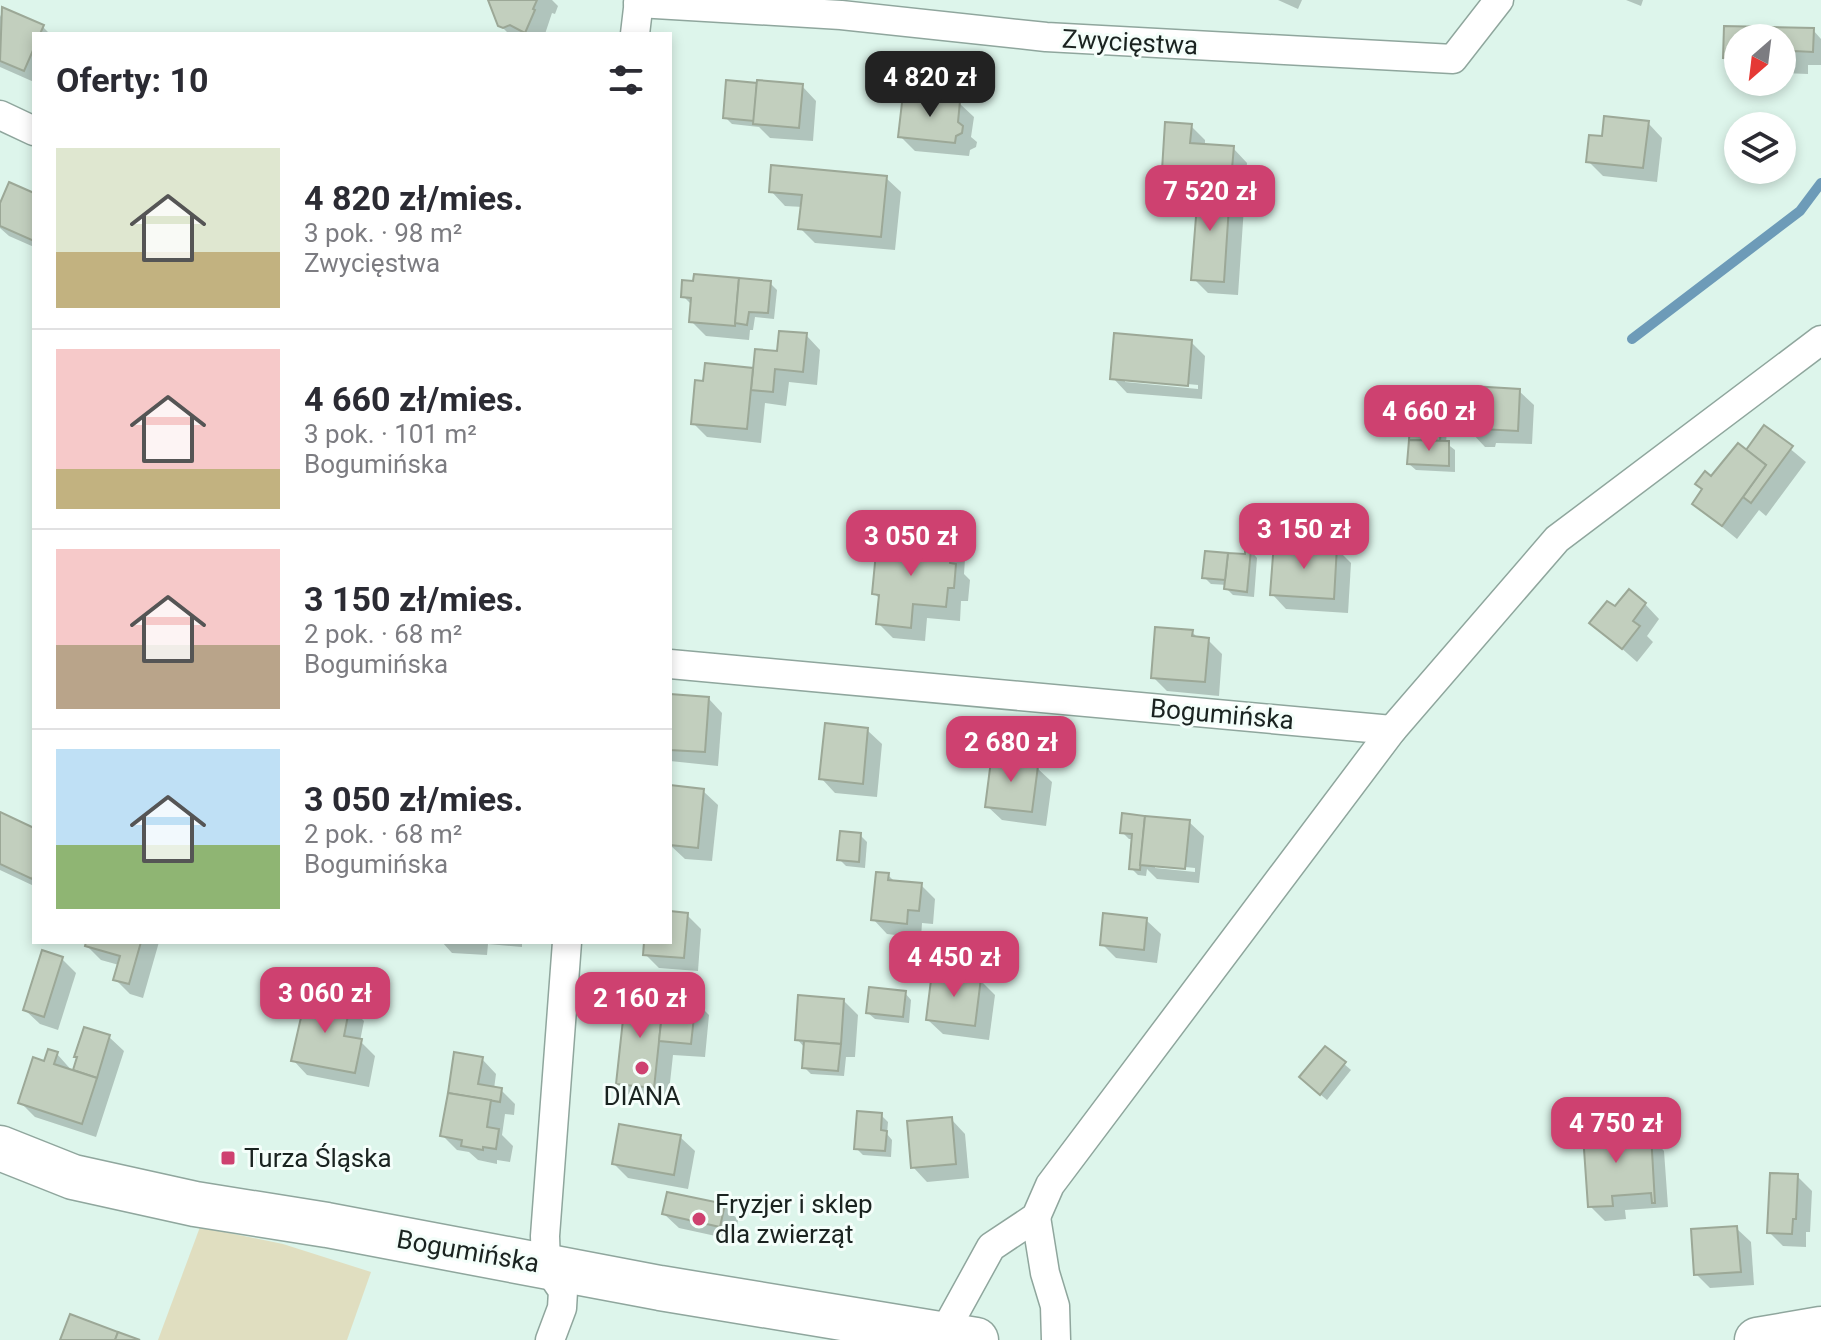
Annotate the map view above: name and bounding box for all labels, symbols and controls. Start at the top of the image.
street label: Zwycięstwa [1061,23,1199,61]
north arrow [1724,24,1796,96]
map controls [1724,24,1796,184]
pin: 4 820 zł [847,51,1013,119]
icon: filters [604,58,648,102]
text: Oferty: 10 [56,60,209,100]
text: 4 820 zł [883,62,977,92]
button: layers [1724,112,1796,184]
pin: 7 520 zł [1127,165,1293,233]
text: 7 520 zł [1163,176,1257,206]
text: 4 820 zł/mies. [304,178,523,218]
icon: home [120,180,216,276]
text: 3 pok. · 98 m² [304,218,462,248]
text: Zwycięstwa [304,248,440,278]
text: 4 660 zł/mies. [304,379,523,419]
icon: home [120,381,216,477]
pin: 4 660 zł [1346,385,1512,453]
text: 4 660 zł [1382,396,1476,426]
text: 3 pok. · 101 m² [304,419,477,449]
text: Bogumińska [304,449,448,479]
pin: 3 150 zł [1221,503,1387,571]
pin: 3 050 zł [828,510,994,578]
text: 3 150 zł [1257,514,1351,544]
text: 3 050 zł [864,521,958,551]
text: 3 150 zł/mies. [304,579,523,619]
icon: home [120,581,216,677]
text: 2 pok. · 68 m² [304,619,462,649]
text: Bogumińska [304,649,448,679]
street label: Bogumińska [1149,693,1295,735]
pin: 2 680 zł [928,716,1094,784]
text: 2 680 zł [964,727,1058,757]
text: 3 050 zł/mies. [304,779,523,819]
icon: home [120,781,216,877]
text: 2 pok. · 68 m² [304,819,462,849]
text: Bogumińska [304,849,448,879]
pin: 4 450 zł [871,931,1037,999]
text: 4 450 zł [907,942,1001,972]
pin: 3 060 zł [242,967,408,1035]
pin: 2 160 zł [557,972,723,1040]
text: 3 060 zł [278,978,372,1008]
text: 2 160 zł [593,983,687,1013]
marker: DIANA [633,1059,651,1077]
place label: DIANA [603,1081,681,1111]
pin: 4 750 zł [1533,1097,1699,1165]
text: 4 750 zł [1569,1108,1663,1138]
place label: Turza Śląska [244,1143,392,1173]
marker: Turza Śląska [219,1149,237,1167]
place label: Fryzjer i sklep dla zwierząt [715,1189,873,1249]
marker: Fryzjer i sklep dla zwierząt [690,1210,708,1228]
street label: Bogumińska [394,1224,542,1278]

